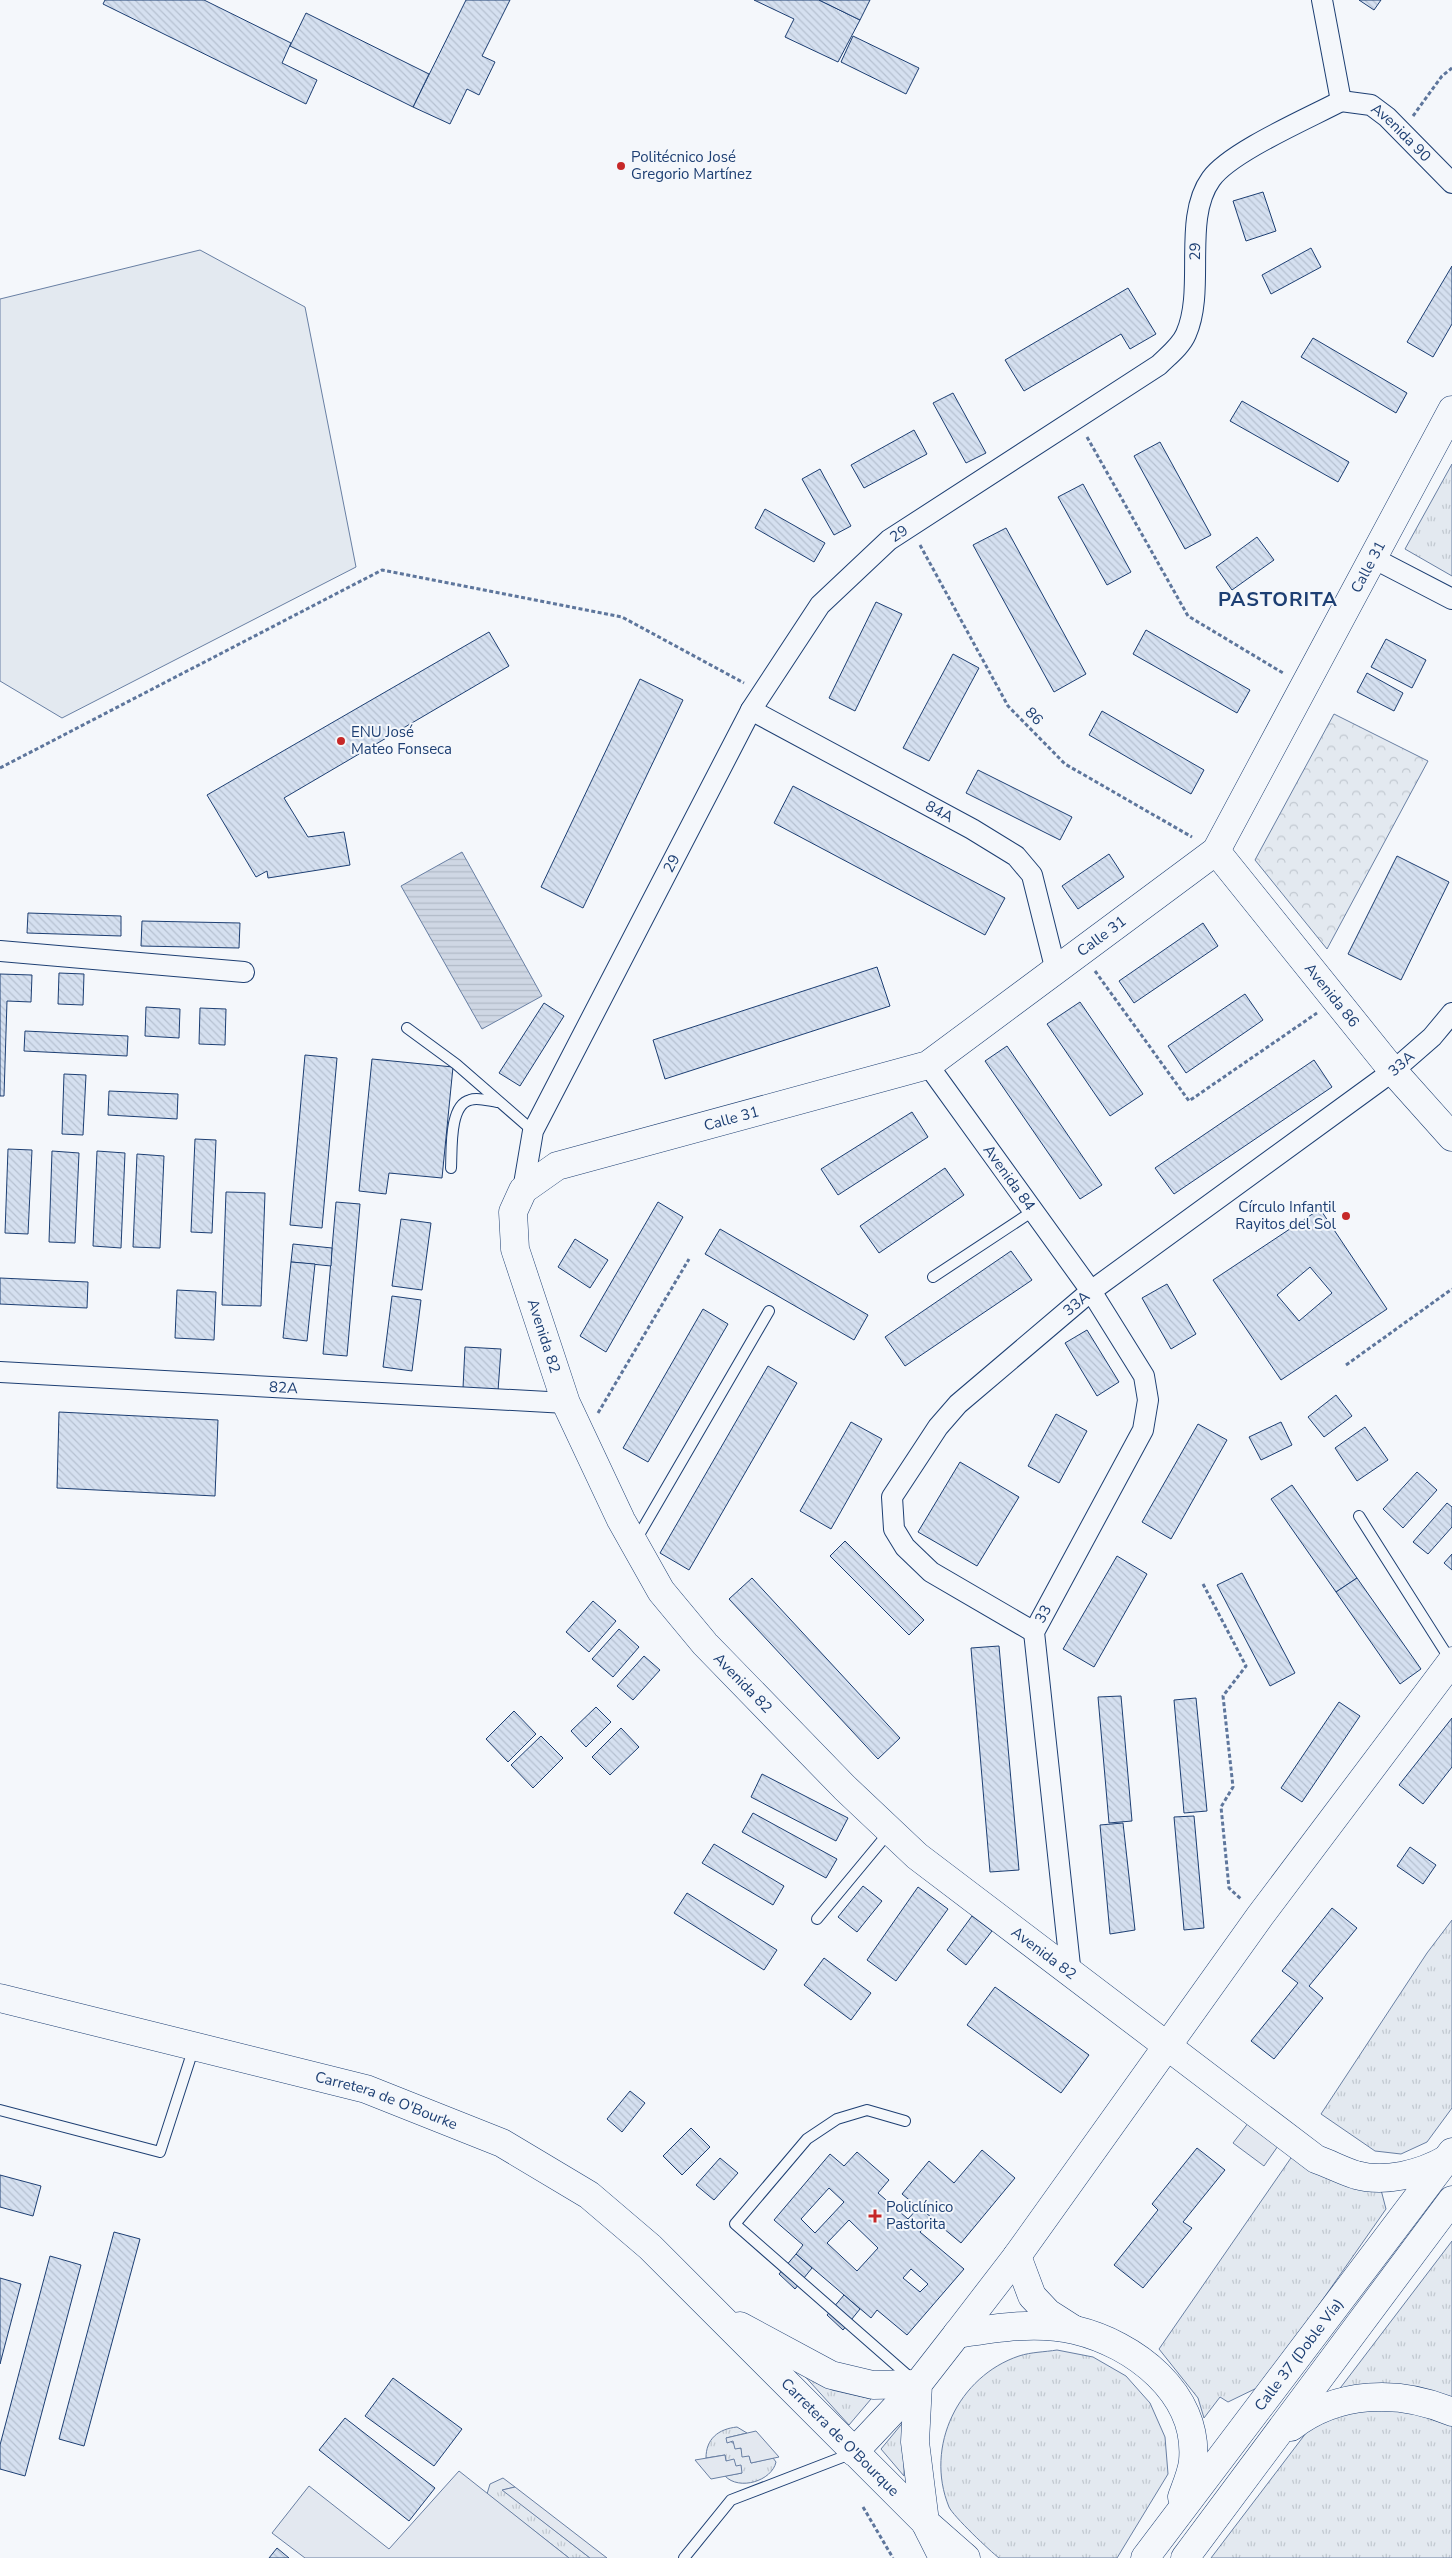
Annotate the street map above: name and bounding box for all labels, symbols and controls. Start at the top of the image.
street label: Avenida 90 [1367,98,1436,166]
place label: Politécnico José Gregorio Martínez [631,147,752,184]
marker: Politécnico José Gregorio Martínez [615,160,627,172]
street label: 29 [1185,242,1205,261]
street label: 29 [886,520,912,547]
street label: Calle 31 [1346,537,1390,596]
district label: PASTORITA [1218,586,1338,613]
street label: 86 [1021,703,1047,729]
place label: ENU José Mateo Fonseca [351,722,452,759]
marker: ENU José Mateo Fonseca [335,735,347,747]
street label: 84A [922,796,957,827]
street label: 29 [658,851,685,876]
street label: Calle 31 [1073,911,1130,961]
street label: Avenida 86 [1300,959,1364,1031]
street label: 33A [1384,1047,1419,1081]
street label: Calle 31 [701,1101,761,1136]
street label: Avenida 84 [979,1141,1040,1215]
place label: Círculo Infantil Rayitos del Sol [1235,1197,1337,1234]
marker: Círculo Infantil Rayitos del Sol [1340,1210,1352,1222]
street label: 33A [1059,1286,1094,1320]
street label: Avenida 82 [523,1296,565,1376]
street label: 82A [269,1377,299,1398]
street label: 33 [1030,1601,1056,1627]
street label: Avenida 82 [709,1648,777,1718]
street label: Avenida 82 [1007,1922,1081,1984]
street label: Carretera de O'Bourke [313,2067,461,2134]
place label: Policlínico Pastorita [886,2197,953,2234]
marker: Policlínico Pastorita [868,2209,882,2223]
street label: Calle 37 (Doble Vía) [1250,2294,1348,2415]
street label: Carretera de O'Bourque [777,2374,904,2501]

